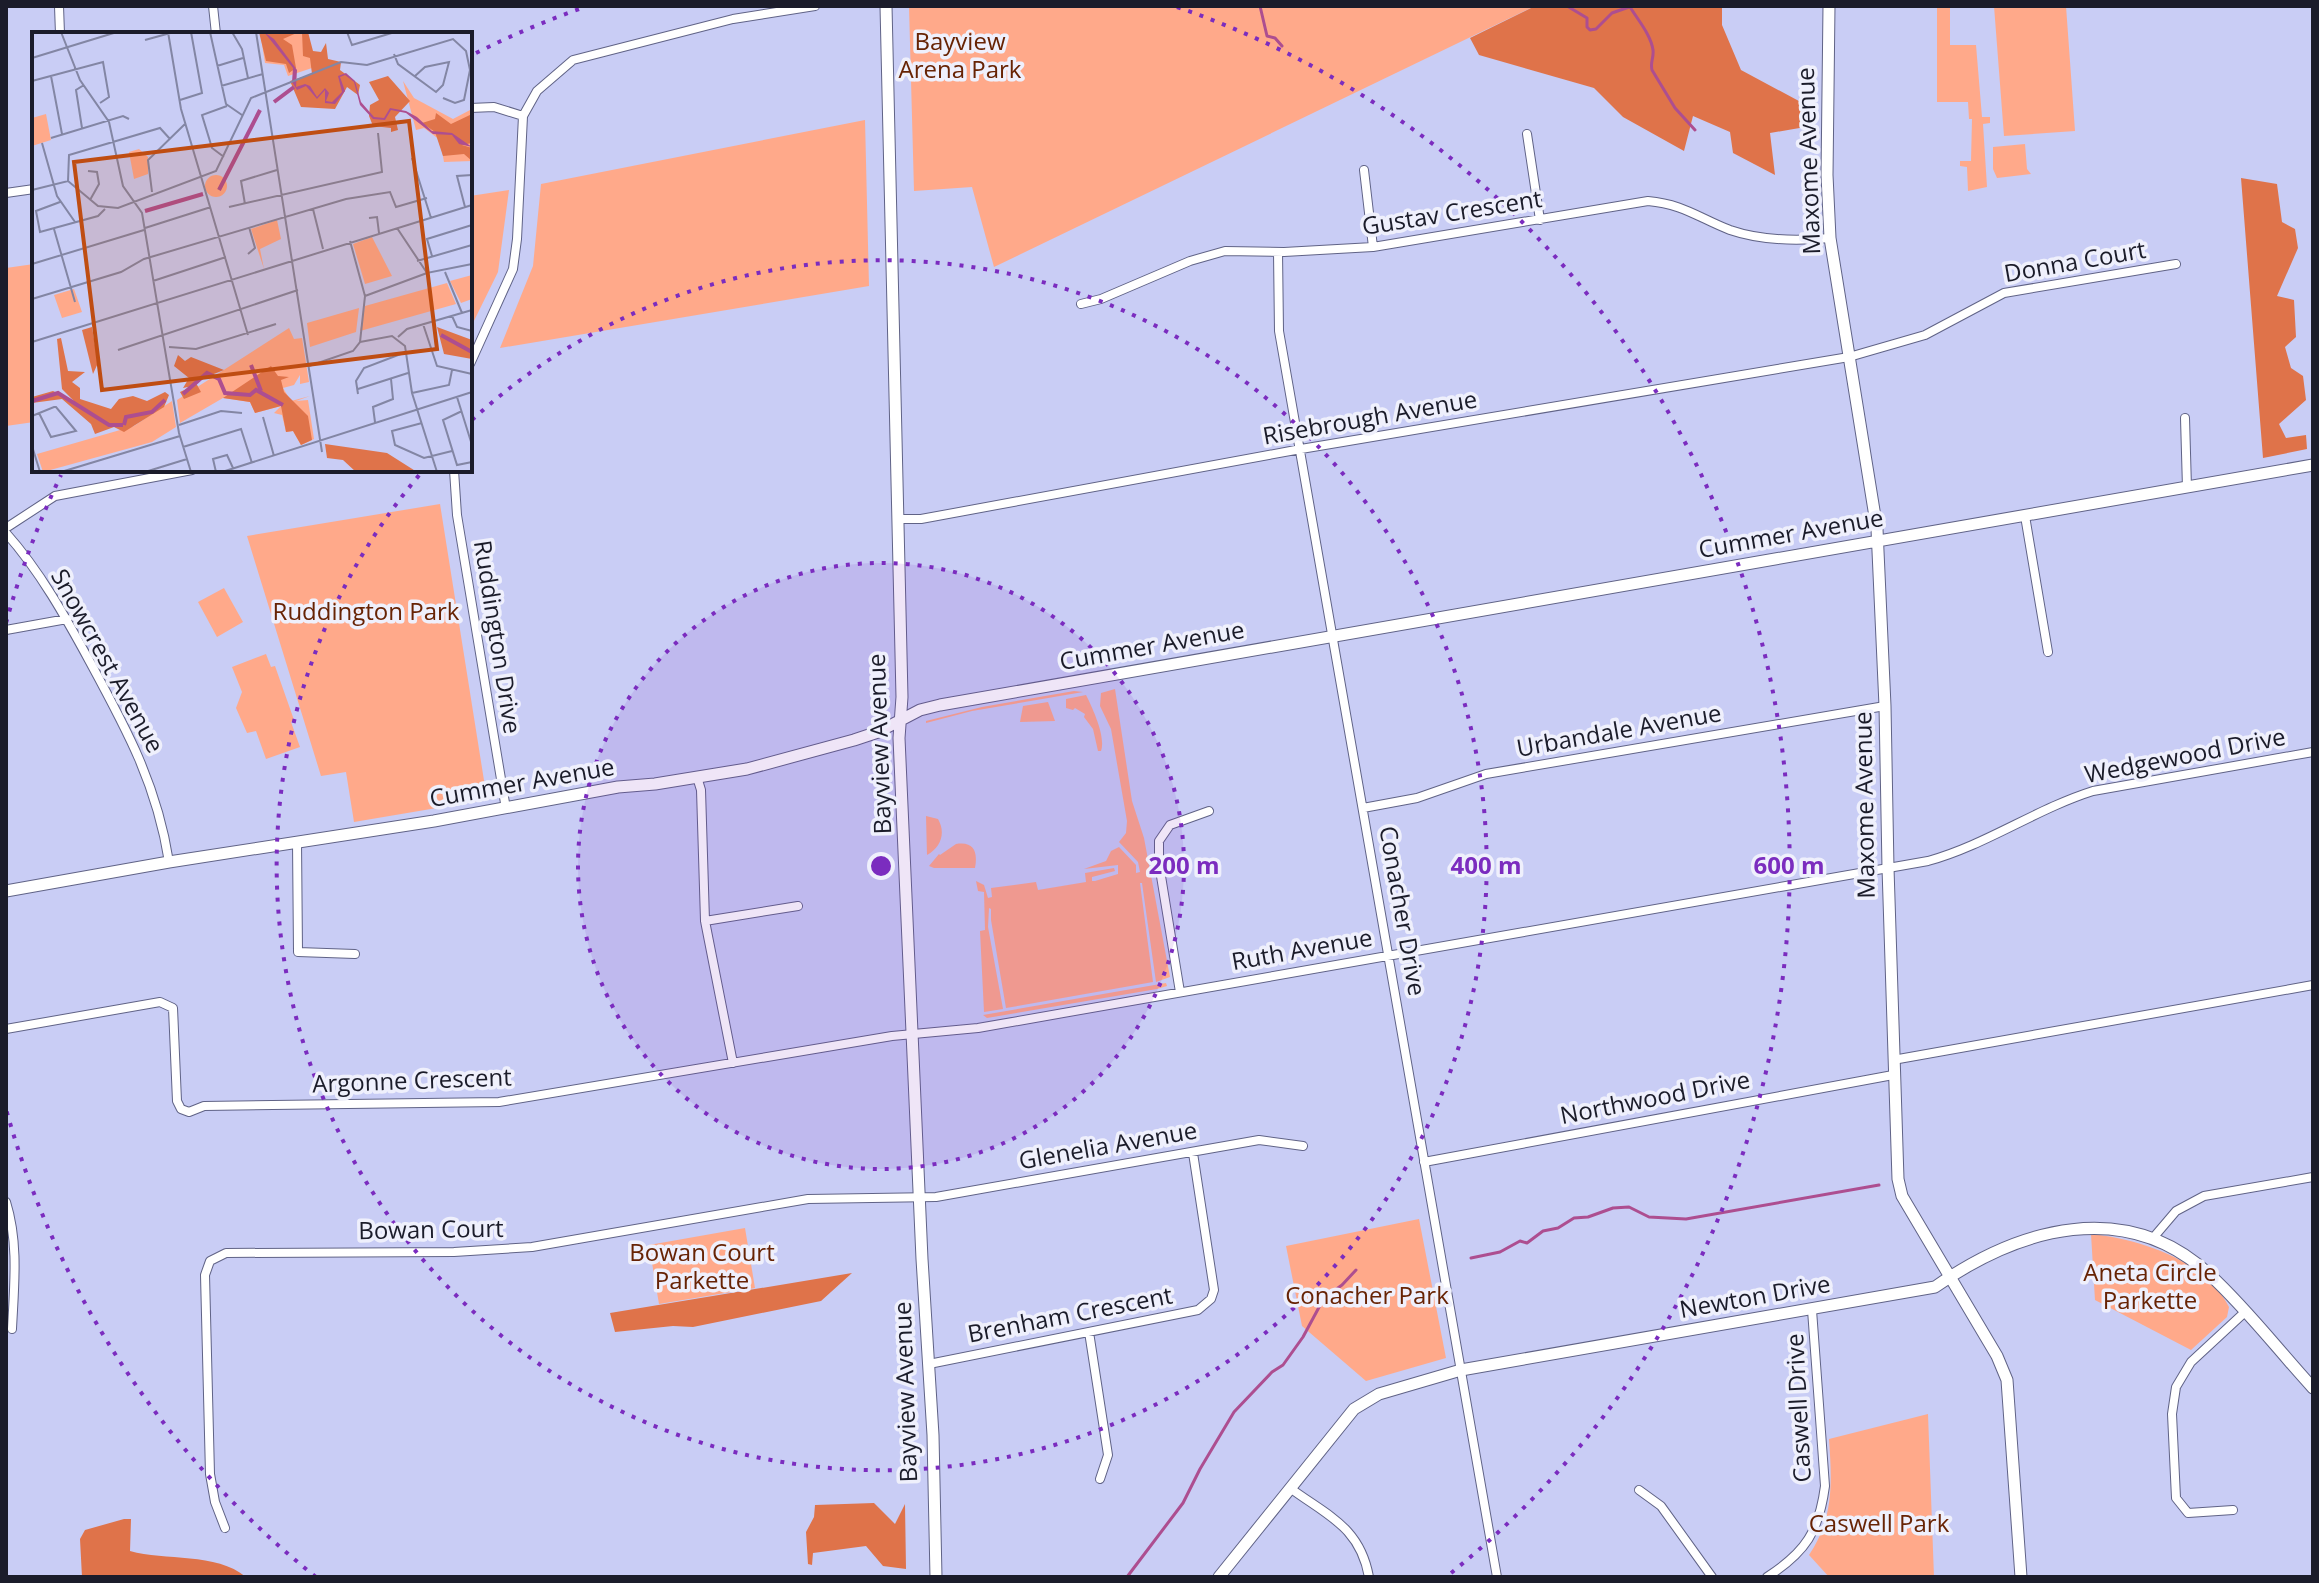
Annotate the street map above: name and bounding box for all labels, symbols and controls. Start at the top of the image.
park label: Bayview Arena Park [899,24,1022,85]
inset map [32,32,472,472]
street label: Maxome Avenue [1788,67,1827,255]
street label: Gustav Crescent [1359,181,1544,242]
street label: Donna Court [2001,232,2148,289]
street label: Risebrough Avenue [1260,381,1479,452]
street label: Cummer Avenue [1696,500,1886,565]
street label: Ruddington Drive [467,538,530,736]
street label: Snowcrest Avenue [44,562,173,758]
park label: Ruddington Park [273,594,460,627]
street label: Cummer Avenue [1057,612,1247,677]
street label: Bayview Avenue [859,653,898,835]
street label: Urbandale Avenue [1514,695,1724,764]
street label: Maxome Avenue [1845,711,1882,899]
street label: Wedgewood Drive [2081,719,2288,790]
street label: Cummer Avenue [427,749,617,814]
street label: Conacher Drive [1372,823,1435,998]
text: 200 m [1149,848,1219,881]
text: 400 m [1451,848,1521,881]
text: 600 m [1754,848,1824,881]
centre of rings [867,852,895,880]
street label: Ruth Avenue [1229,920,1375,977]
street label: Argonne Crescent [312,1060,512,1099]
street label: Northwood Drive [1557,1062,1752,1131]
street label: Glenelia Avenue [1016,1113,1199,1176]
street label: Bowan Court [358,1211,504,1246]
park label: Bowan Court Parkette [629,1235,775,1296]
park label: Aneta Circle Parkette [2083,1255,2217,1316]
street label: Newton Drive [1677,1266,1833,1325]
street label: Brenham Crescent [964,1277,1175,1350]
park label: Conacher Park [1285,1278,1449,1311]
street label: Bayview Avenue [885,1301,924,1483]
street label: Caswell Drive [1777,1333,1818,1483]
park label: Caswell Park [1809,1506,1950,1539]

